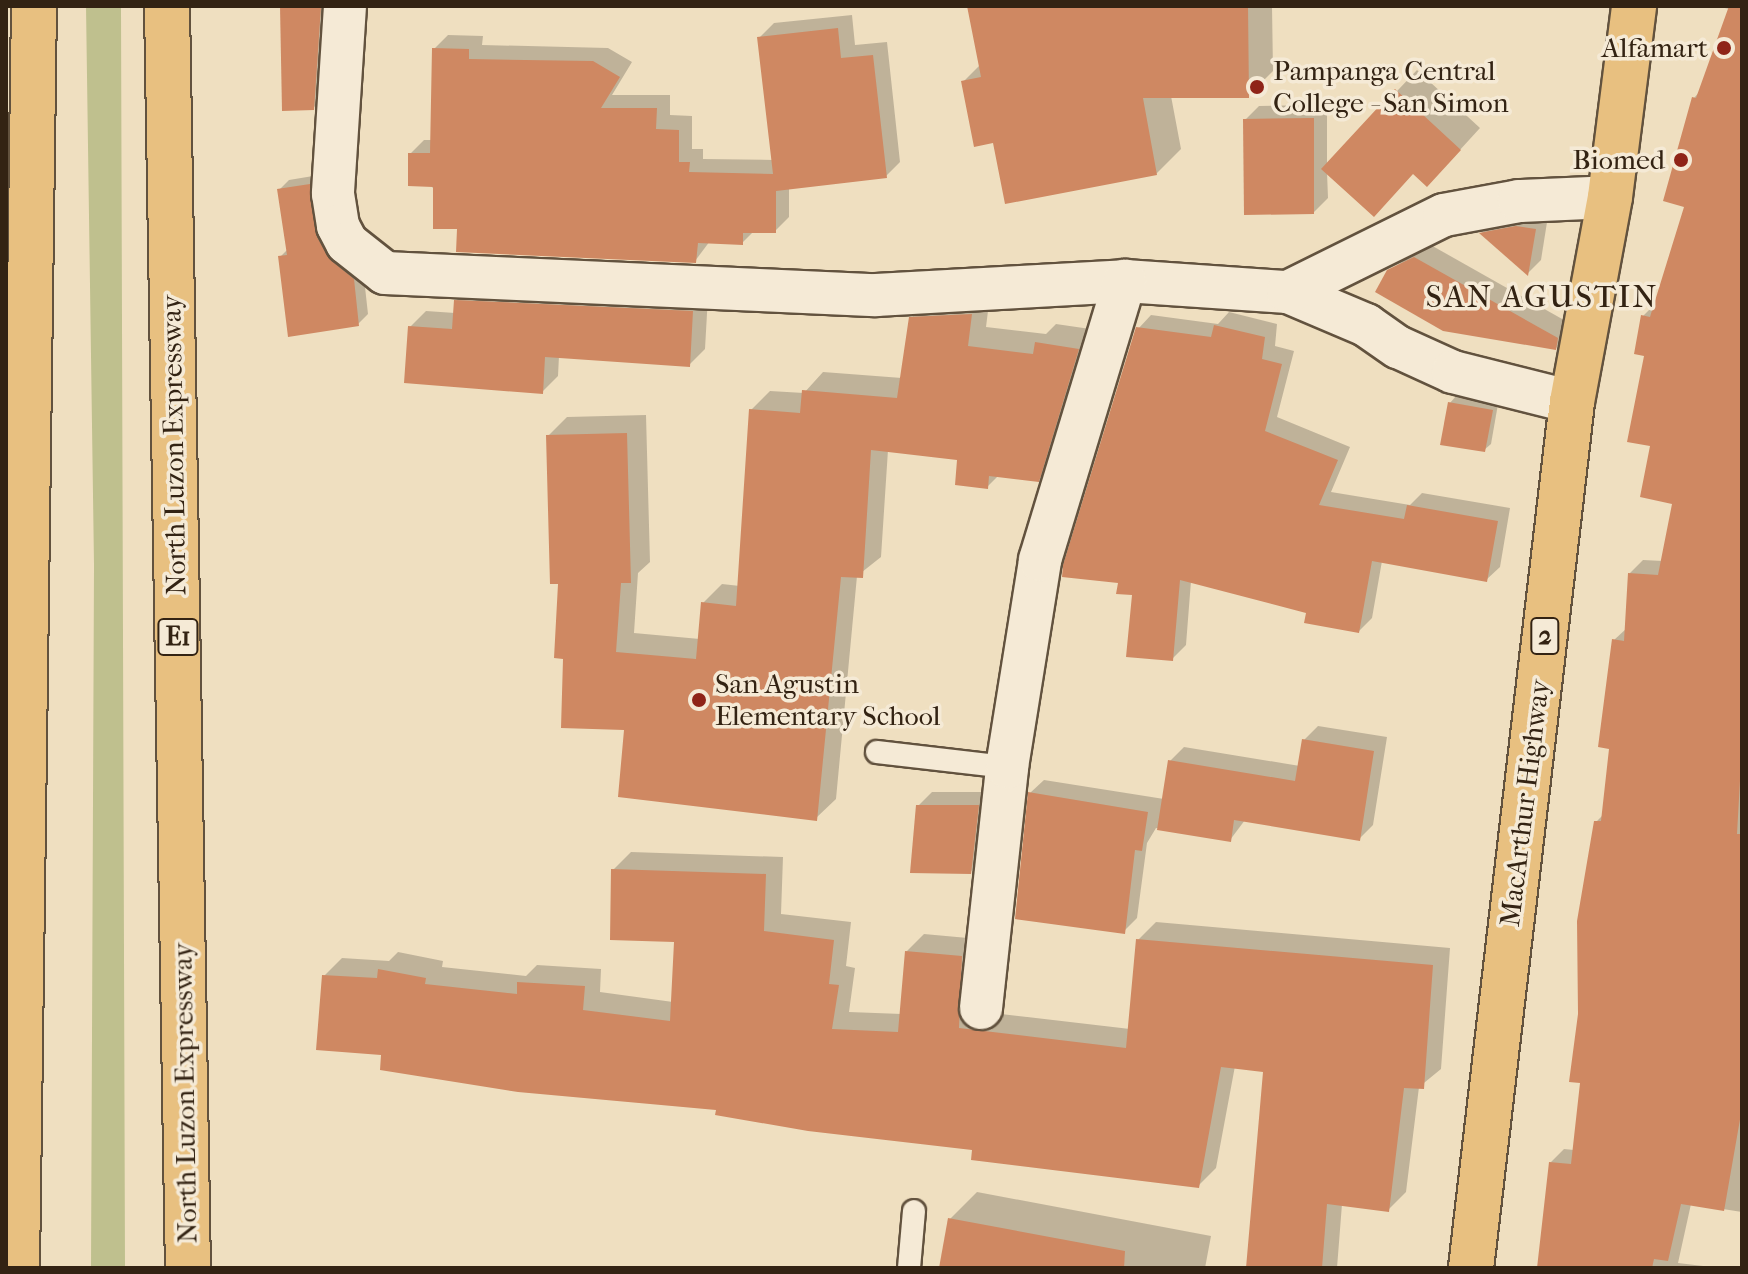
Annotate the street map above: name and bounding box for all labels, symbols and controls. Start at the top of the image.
place label: Alfamart [1602,31,1708,65]
marker: Alfamart [1715,39,1733,57]
place label: Pampanga Central College - San Simon [1273,54,1509,120]
marker: Pampanga Central College - San Simon [1248,78,1266,96]
place label: Biomed [1572,143,1665,177]
marker: Biomed [1672,151,1690,169]
district label: SAN AGUSTIN [1426,278,1658,316]
street label: North Luzon Expressway [155,294,193,596]
road number: 2 [1529,614,1561,658]
road number: E1 [156,615,200,659]
place label: San Agustin Elementary School [715,667,941,733]
street label: MacArthur Highway [1493,678,1557,928]
marker: San Agustin Elementary School [690,691,708,709]
street label: North Luzon Expressway [166,942,204,1244]

